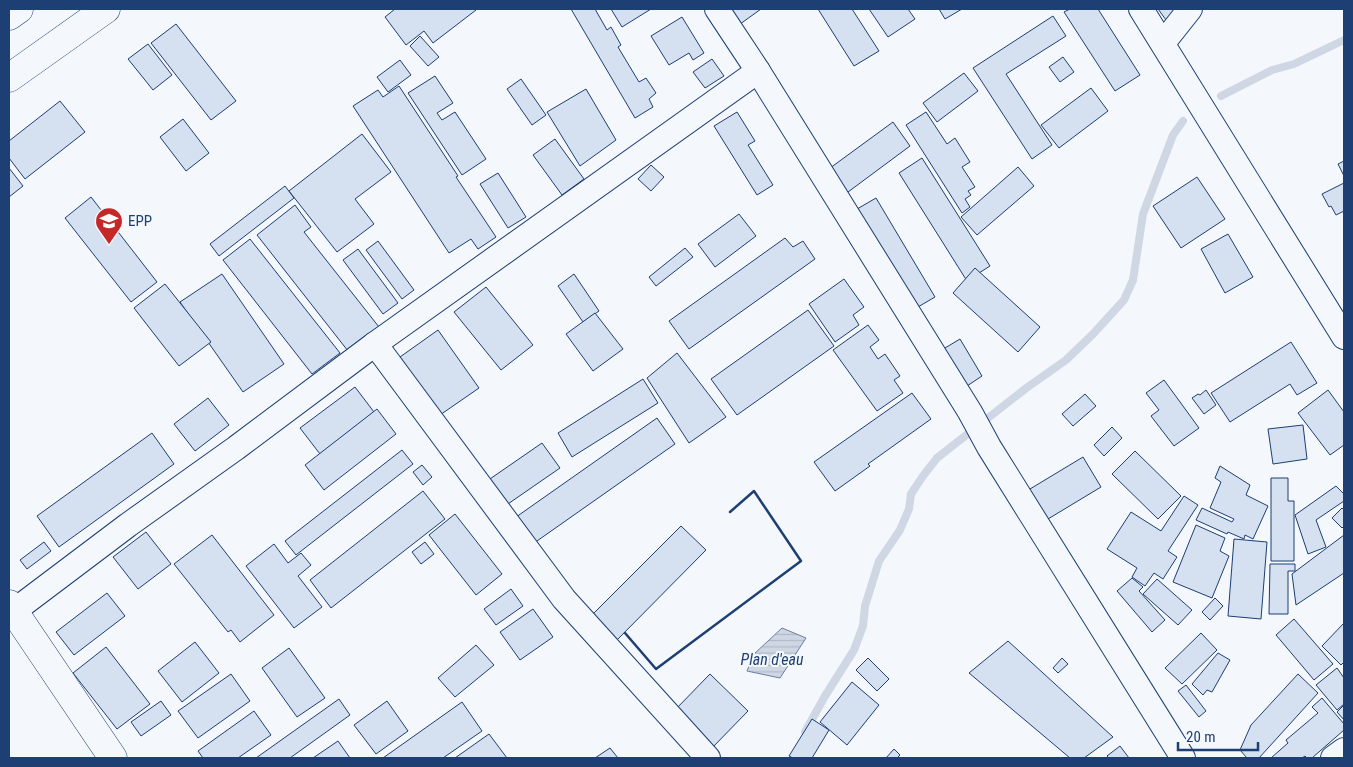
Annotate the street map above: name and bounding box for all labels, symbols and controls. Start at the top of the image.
school or university icon: EPP [94,206,124,245]
place label: EPP [128,212,152,230]
water label: Plan d'eau [741,650,804,669]
scale bar [1178,720,1258,752]
text: 20 m [1186,728,1216,746]

